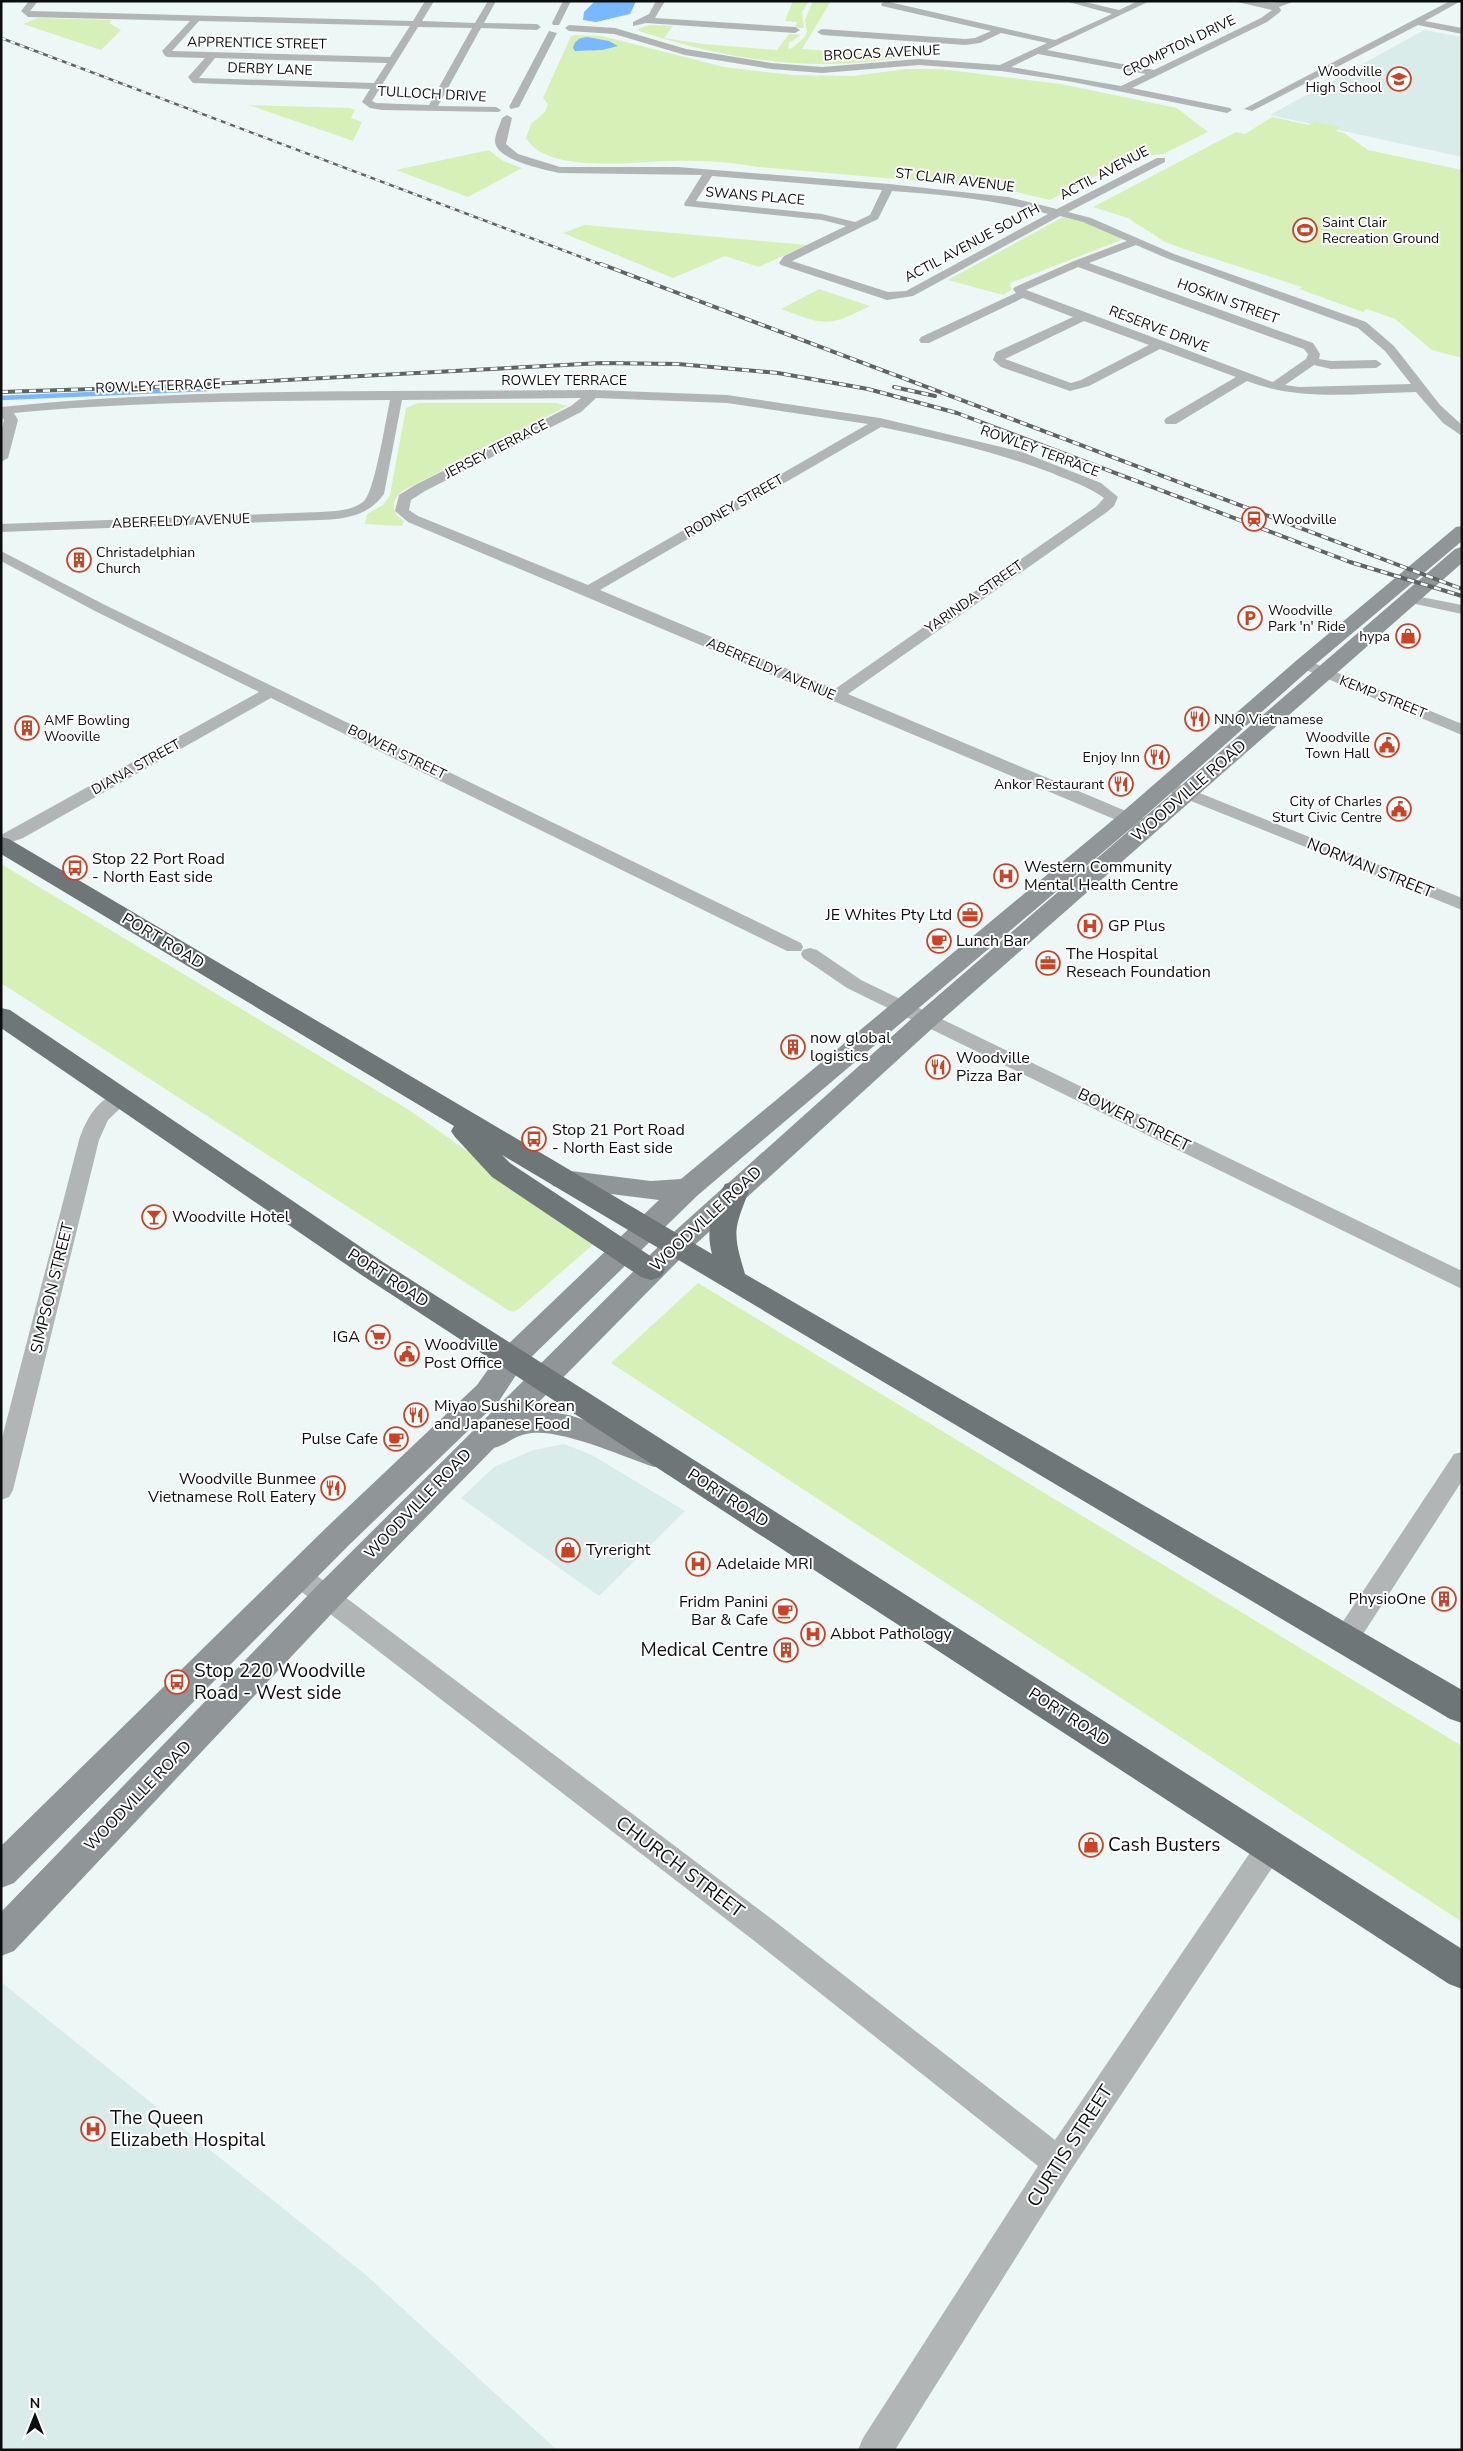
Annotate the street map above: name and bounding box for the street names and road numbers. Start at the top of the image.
street label: CROMPTON DRIVE [1119,10,1239,82]
street label: APPRENTICE STREET [187,32,328,54]
street label: BROCAS AVENUE [823,40,941,66]
street label: DERBY LANE [227,58,313,80]
street label: TULLOCH DRIVE [377,82,487,106]
street label: ACTIL AVENUE [1056,141,1152,205]
street label: ST CLAIR AVENUE [894,163,1016,197]
street label: SWANS PLACE [705,182,805,210]
street label: ACTIL AVENUE SOUTH [901,199,1043,287]
street label: HOSKIN STREET [1174,274,1282,328]
street label: RESERVE DRIVE [1106,301,1212,357]
street label: ROWLEY TERRACE [501,371,627,390]
street label: ROWLEY TERRACE [95,374,221,398]
street label: JERSEY TERRACE [440,415,551,484]
street label: ROWLEY TERRACE [978,421,1102,481]
street label: RODNEY STREET [681,470,788,542]
street label: ABERFELDY AVENUE [112,509,250,533]
street label: YARINDA STREET [920,556,1027,639]
street label: ABERFELDY AVENUE [704,633,838,705]
street label: KEMP STREET [1337,671,1430,723]
street label: BOWER STREET [345,720,450,784]
street label: DIANA STREET [88,734,184,799]
street label: WOODVILLE ROAD [1127,735,1251,847]
street label: NORMAN STREET [1304,833,1437,903]
street label: PORT ROAD [118,908,208,974]
street label: BOWER STREET [1074,1083,1194,1157]
street label: WOODVILLE ROAD [645,1161,767,1277]
street label: SIMPSON STREET [25,1220,79,1356]
street label: PORT ROAD [343,1244,433,1312]
street label: WOODVILLE ROAD [359,1444,477,1564]
street label: PORT ROAD [683,1464,773,1532]
street label: PORT ROAD [1024,1683,1114,1751]
street label: WOODVILLE ROAD [79,1736,197,1856]
street label: CHURCH STREET [610,1810,750,1924]
street label: CURTIS STREET [1021,2079,1120,2212]

